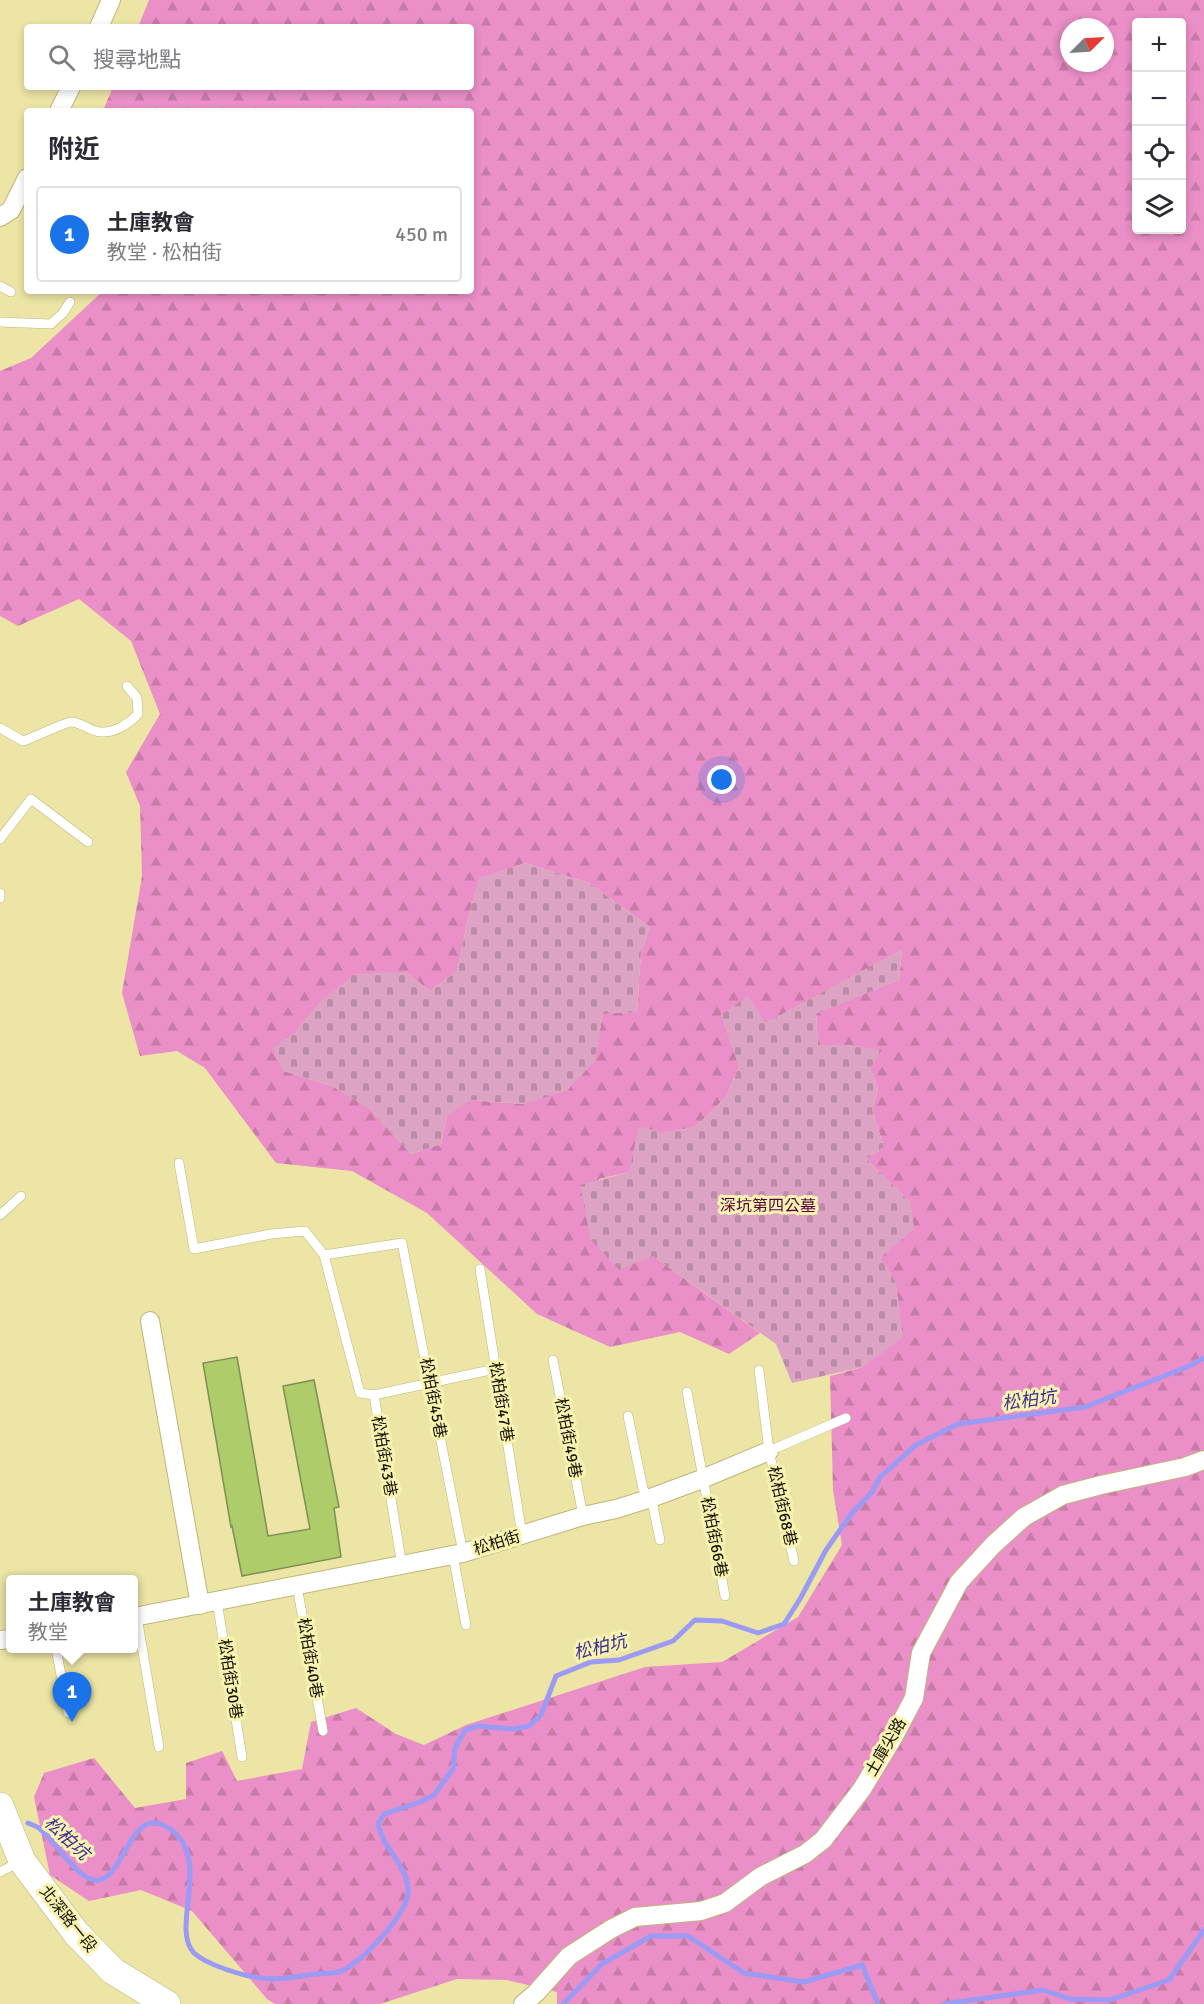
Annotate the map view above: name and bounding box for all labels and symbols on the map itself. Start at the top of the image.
north arrow [1060,18,1114,72]
your location [707,765,736,794]
park label: 深坑第四公墓 [720,1196,816,1216]
street label: 松柏街45巷 [415,1356,451,1440]
street label: 松柏街47巷 [485,1360,517,1444]
water label: 松柏坑 [1001,1385,1060,1415]
street label: 松柏街49巷 [550,1396,586,1480]
street label: 松柏街43巷 [367,1414,401,1498]
street label: 松柏街68巷 [763,1464,801,1548]
street label: 松柏街66巷 [696,1495,732,1579]
street label: 松柏街 [471,1526,523,1560]
street label: 松柏街40巷 [293,1616,327,1700]
water label: 松柏坑 [571,1629,632,1664]
street label: 松柏街30巷 [214,1637,246,1721]
pin: 1 [52,1672,92,1722]
street label: 土庫尖路 [861,1714,911,1780]
water label: 松柏坑 [40,1812,96,1867]
street label: 北深路一段 [35,1882,101,1956]

